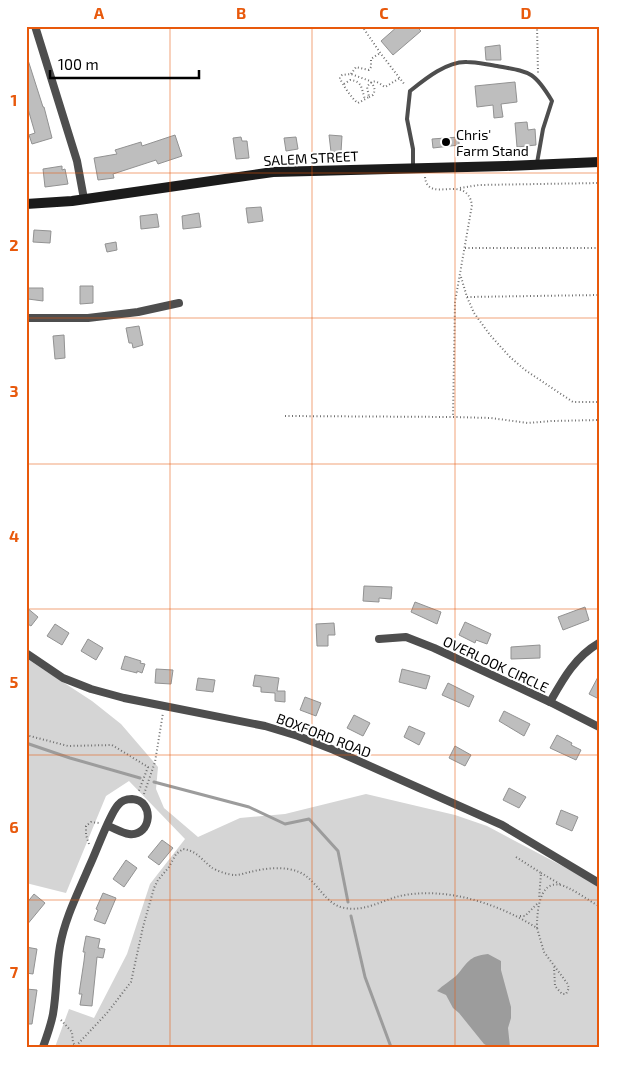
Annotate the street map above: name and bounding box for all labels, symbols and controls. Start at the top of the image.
text: A [94,3,105,22]
text: B [236,3,246,22]
text: C [379,3,389,22]
text: D [521,3,532,22]
scale bar [50,48,199,80]
text: 100 m [58,55,99,73]
text: 1 [11,90,17,109]
place label: Chris' Farm Stand [456,126,529,159]
marker: Chris' Farm Stand [440,136,452,148]
street label: SALEM STREET [263,147,359,169]
text: 2 [9,235,19,254]
text: 3 [9,381,19,400]
text: 4 [9,526,19,545]
street label: OVERLOOK CIRCLE [441,632,552,696]
text: 5 [10,672,19,691]
street label: BOXFORD ROAD [274,709,374,761]
text: 6 [9,817,19,836]
text: 7 [10,962,19,981]

